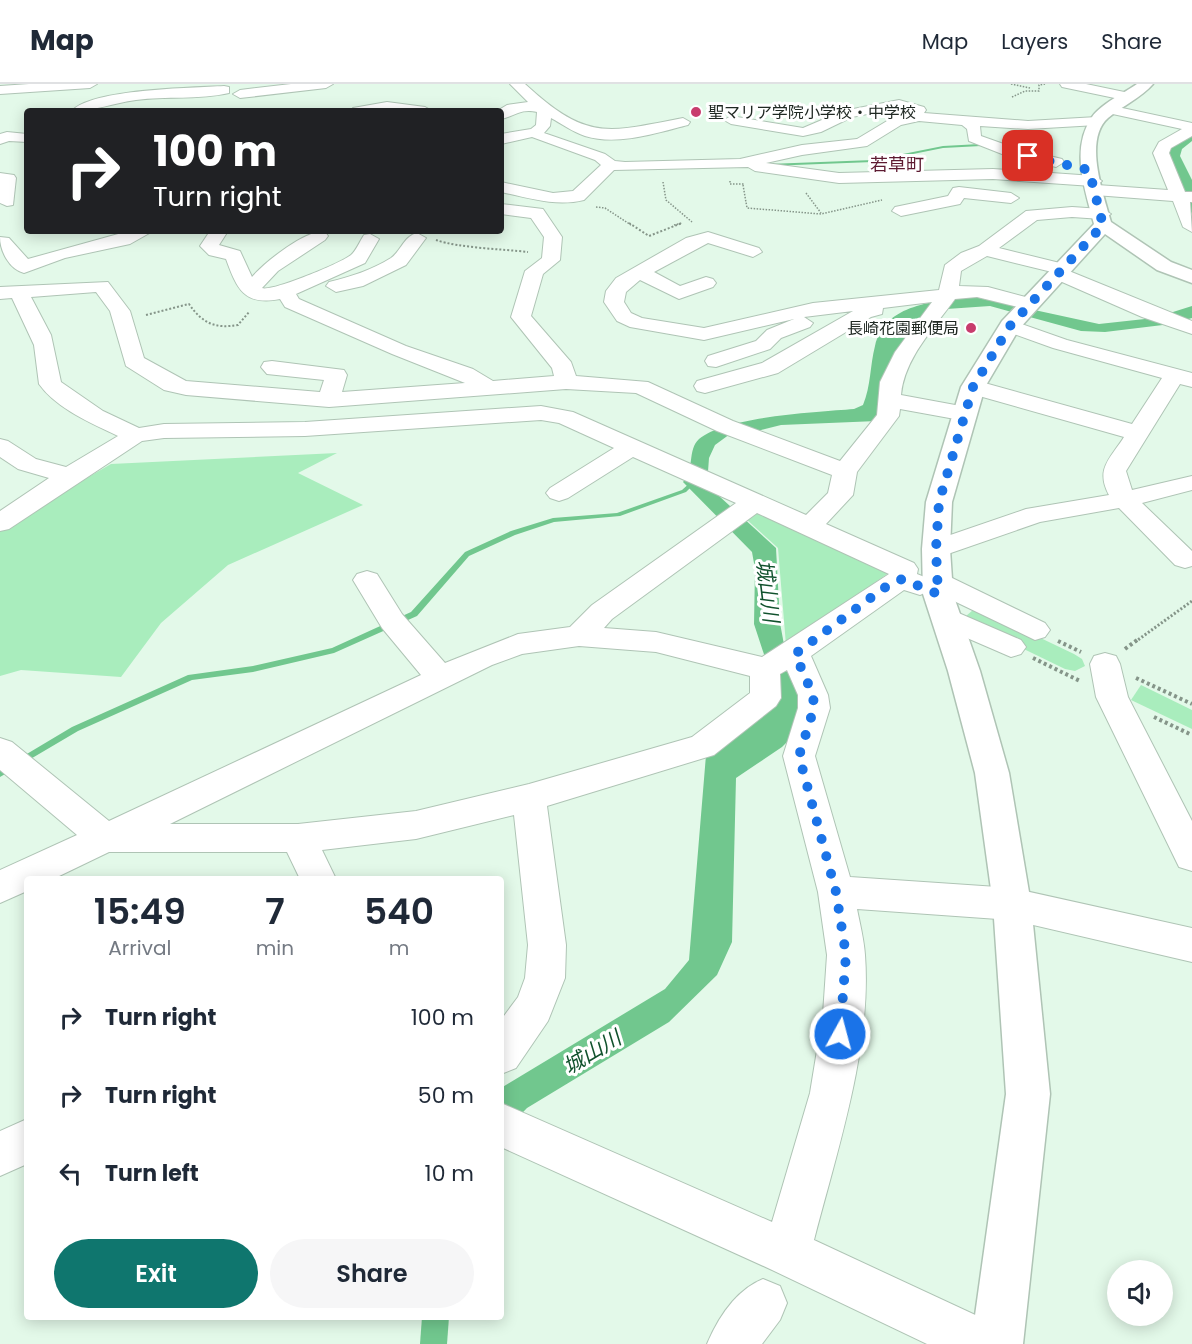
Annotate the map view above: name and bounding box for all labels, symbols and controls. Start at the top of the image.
text: Map [30,21,94,60]
text: Map [922,27,968,56]
text: Layers [1001,27,1068,56]
text: Share [1101,27,1162,56]
place label: 聖マリア学院小学校・中学校 [708,101,916,124]
marker: 聖マリア学院小学校・中学校 [689,105,703,119]
text: 100 m [153,122,277,181]
pin [1002,130,1053,181]
icon: right [54,132,132,210]
icon: arrive [1011,139,1044,172]
district label: 若草町 [870,152,924,177]
text: Turn right [153,178,282,215]
place label: 長崎花園郵便局 [847,317,959,340]
marker: 長崎花園郵便局 [964,321,978,335]
water label: 城山川 [750,558,786,626]
text: 15:49 [94,886,186,937]
text: 7 [265,886,285,937]
text: 540 [364,886,434,937]
text: Arrival [108,934,171,962]
text: min [256,934,294,962]
text: m [389,934,409,962]
icon: right [54,1001,87,1034]
text: Turn right [105,1002,216,1033]
text: 100 m [411,1002,474,1033]
position arrow [808,1002,872,1066]
water label: 城山川 [558,1022,628,1081]
icon: right [54,1079,87,1112]
text: Turn right [105,1080,216,1111]
text: 50 m [418,1080,474,1111]
icon: left [54,1157,87,1190]
text: Turn left [105,1158,199,1189]
text: 10 m [425,1158,474,1189]
button: Exit [54,1239,258,1308]
button: Share [270,1239,474,1308]
map controls [1107,1260,1173,1326]
button: sound [1107,1260,1173,1326]

